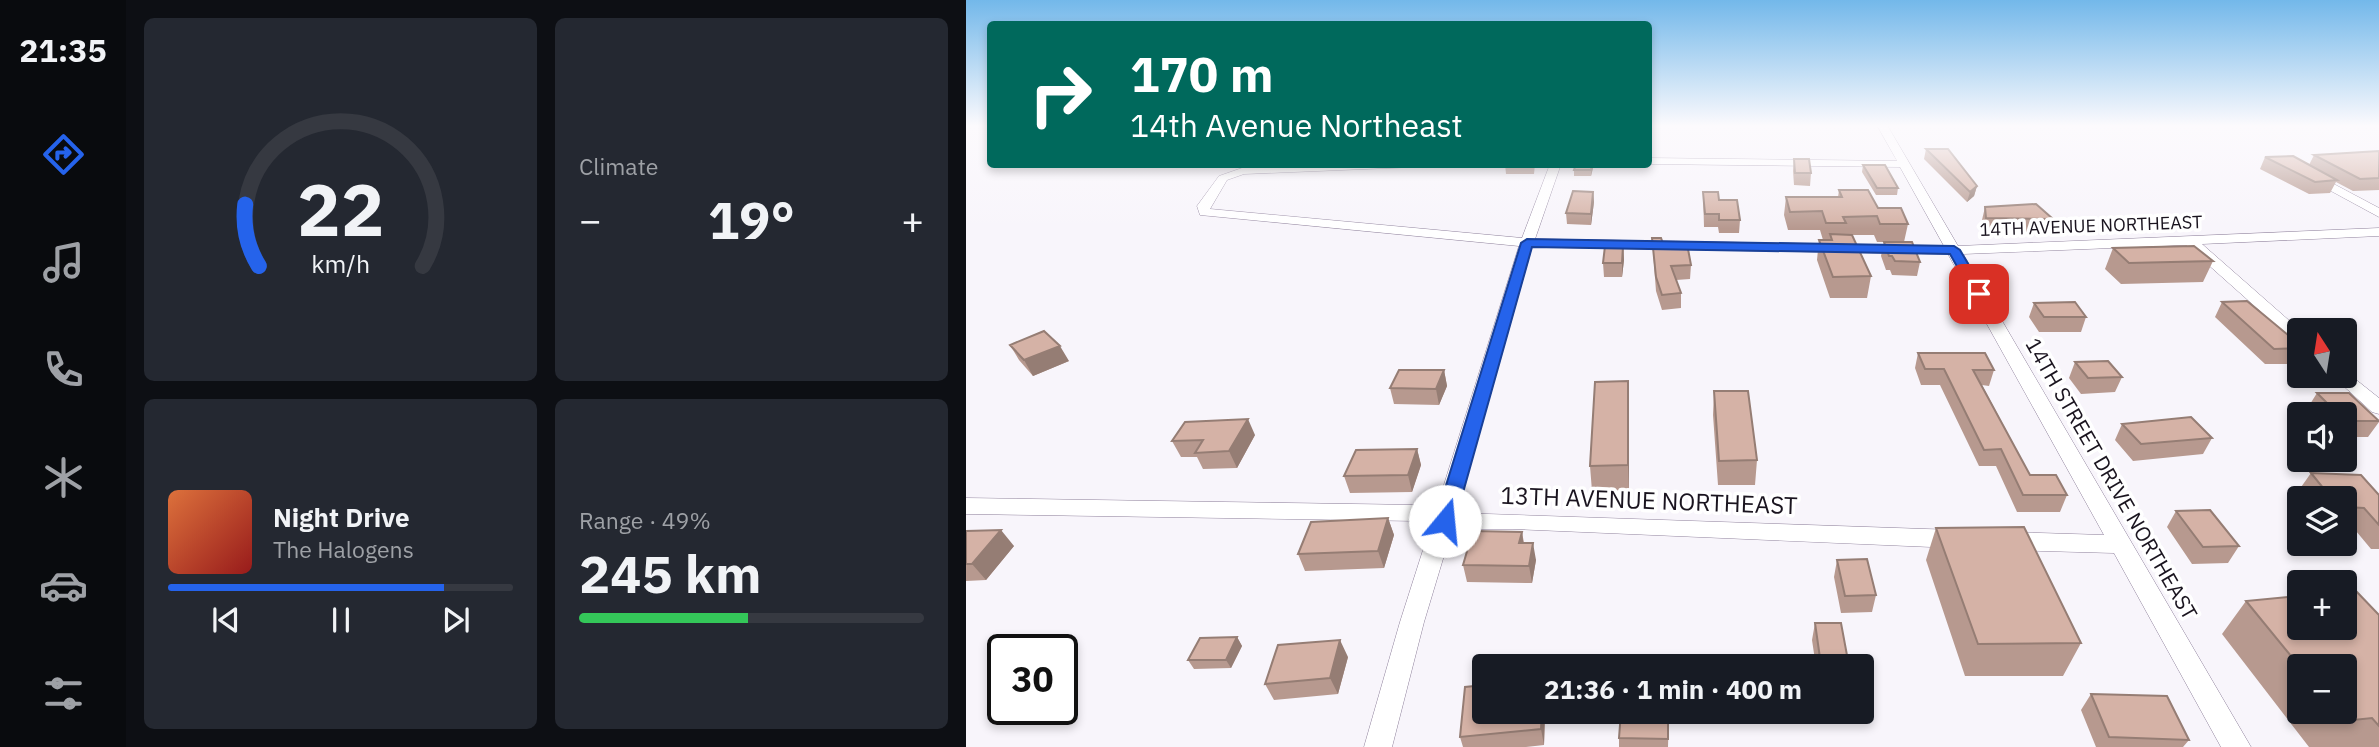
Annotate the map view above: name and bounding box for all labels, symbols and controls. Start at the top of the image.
text: 21:35 [19,29,107,71]
text: 170 m [1130,42,1274,105]
icon: right [1015,49,1106,140]
text: 14th Avenue Northeast [1130,104,1463,146]
icon: directions [39,130,88,179]
text: Climate [579,151,658,181]
text: 22 [297,161,384,256]
text: 19° [708,186,795,253]
text: − [579,195,602,244]
text: + [901,195,924,244]
street label: 14TH AVENUE NORTHEAST [1979,210,2203,241]
icon: music [39,238,88,287]
text: km/h [311,246,370,279]
pin [1949,264,2009,324]
icon: arrive [1960,275,1998,313]
north arrow [2287,318,2357,388]
map controls [2287,318,2357,724]
street label: 14TH STREET DRIVE NORTHEAST [2020,333,2204,624]
icon: phone [39,345,88,394]
button: sound [2287,402,2357,472]
icon: climate [39,453,88,502]
street label: 13TH AVENUE NORTHEAST [1500,479,1798,521]
position arrow [1408,484,1482,558]
button: layers [2287,486,2357,556]
text: Night Drive [273,500,410,534]
text: Range · 49% [579,505,711,535]
text: The Halogens [273,534,414,564]
text: 245 km [579,540,761,607]
icon: car [39,561,88,610]
button: + [2287,570,2357,640]
icon: previous [207,601,245,639]
icon: pause [322,601,360,639]
icon: next [437,601,475,639]
speed limit sign: 30 [987,634,1078,725]
button: − [2287,654,2357,724]
icon: filters [39,669,88,718]
text: 21:36 · 1 min · 400 m [1544,672,1802,706]

